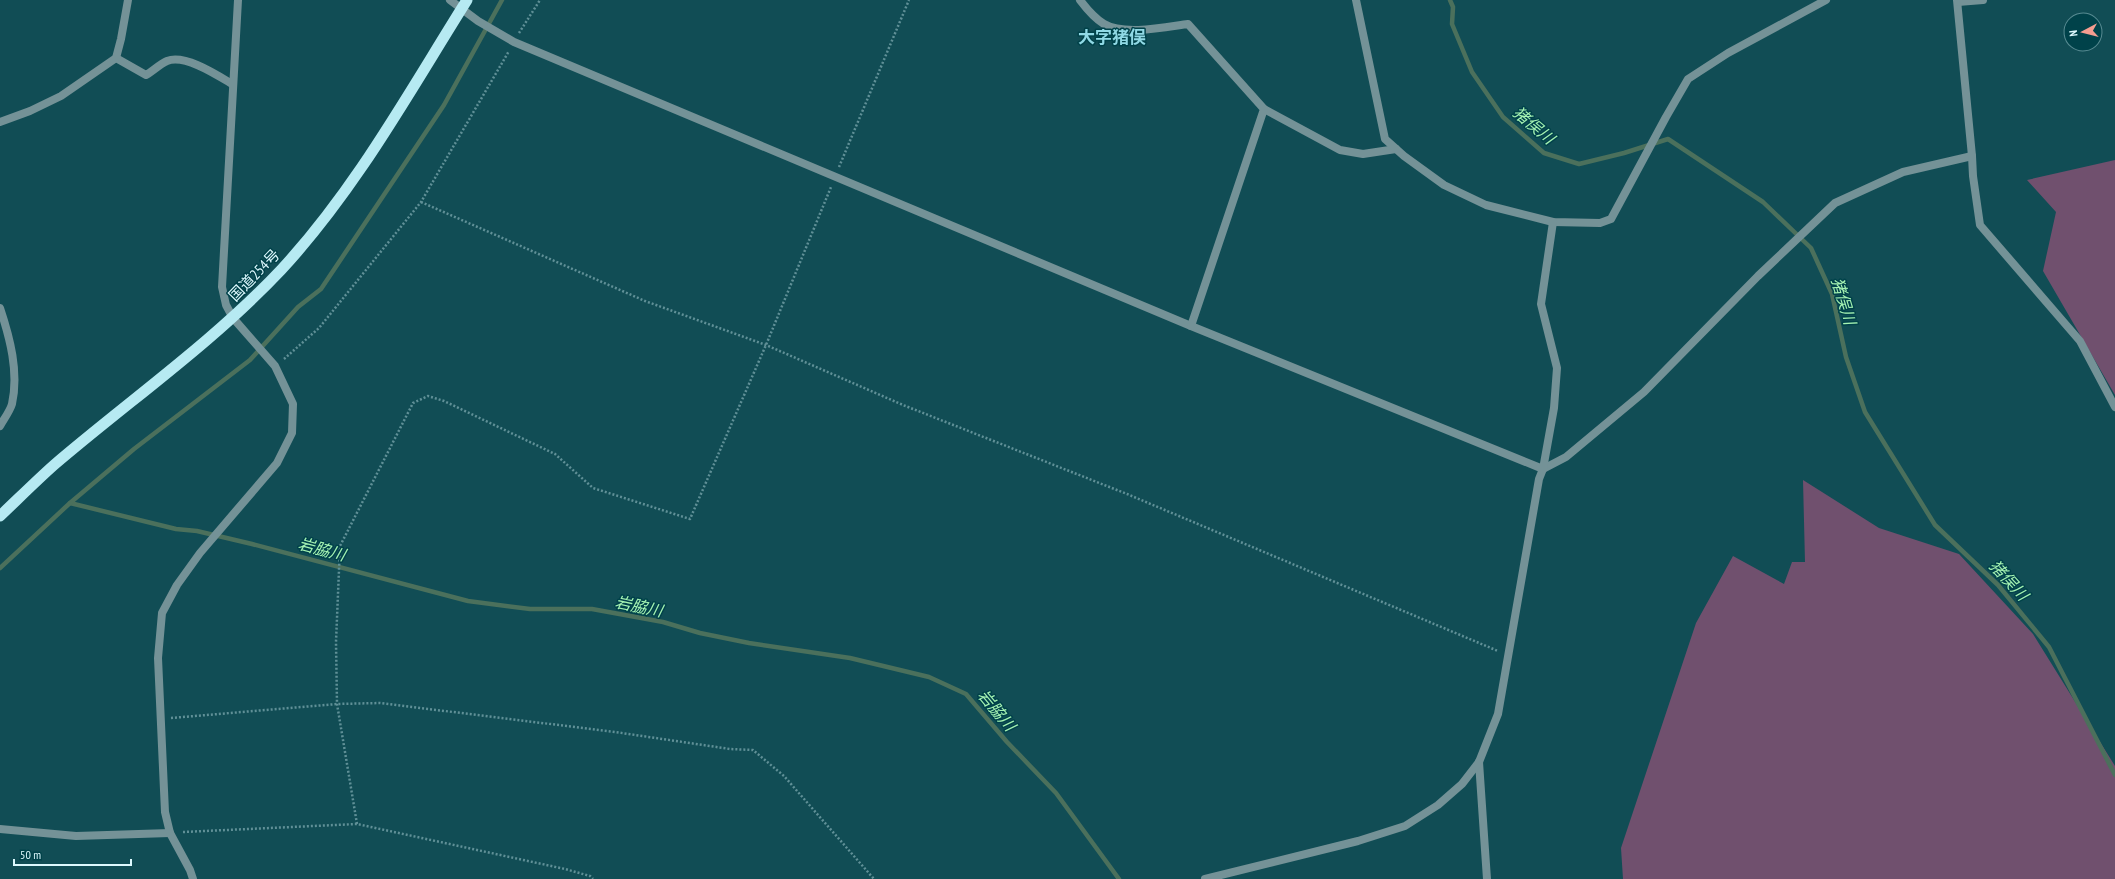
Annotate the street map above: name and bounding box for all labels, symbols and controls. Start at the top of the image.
north arrow [2063,12,2103,52]
district label: 大字猪俣 [1078,26,1146,48]
text: N [2066,29,2080,37]
water label: 猪俣川 [1509,102,1560,149]
street label: 国道254号 [224,245,284,305]
water label: 猪俣川 [1827,275,1861,329]
water label: 岩脇川 [296,533,350,565]
water label: 猪俣川 [1985,556,2034,606]
water label: 岩脇川 [613,591,667,621]
water label: 岩脇川 [974,685,1021,736]
scale bar [14,841,131,867]
text: 50 m [20,847,41,862]

